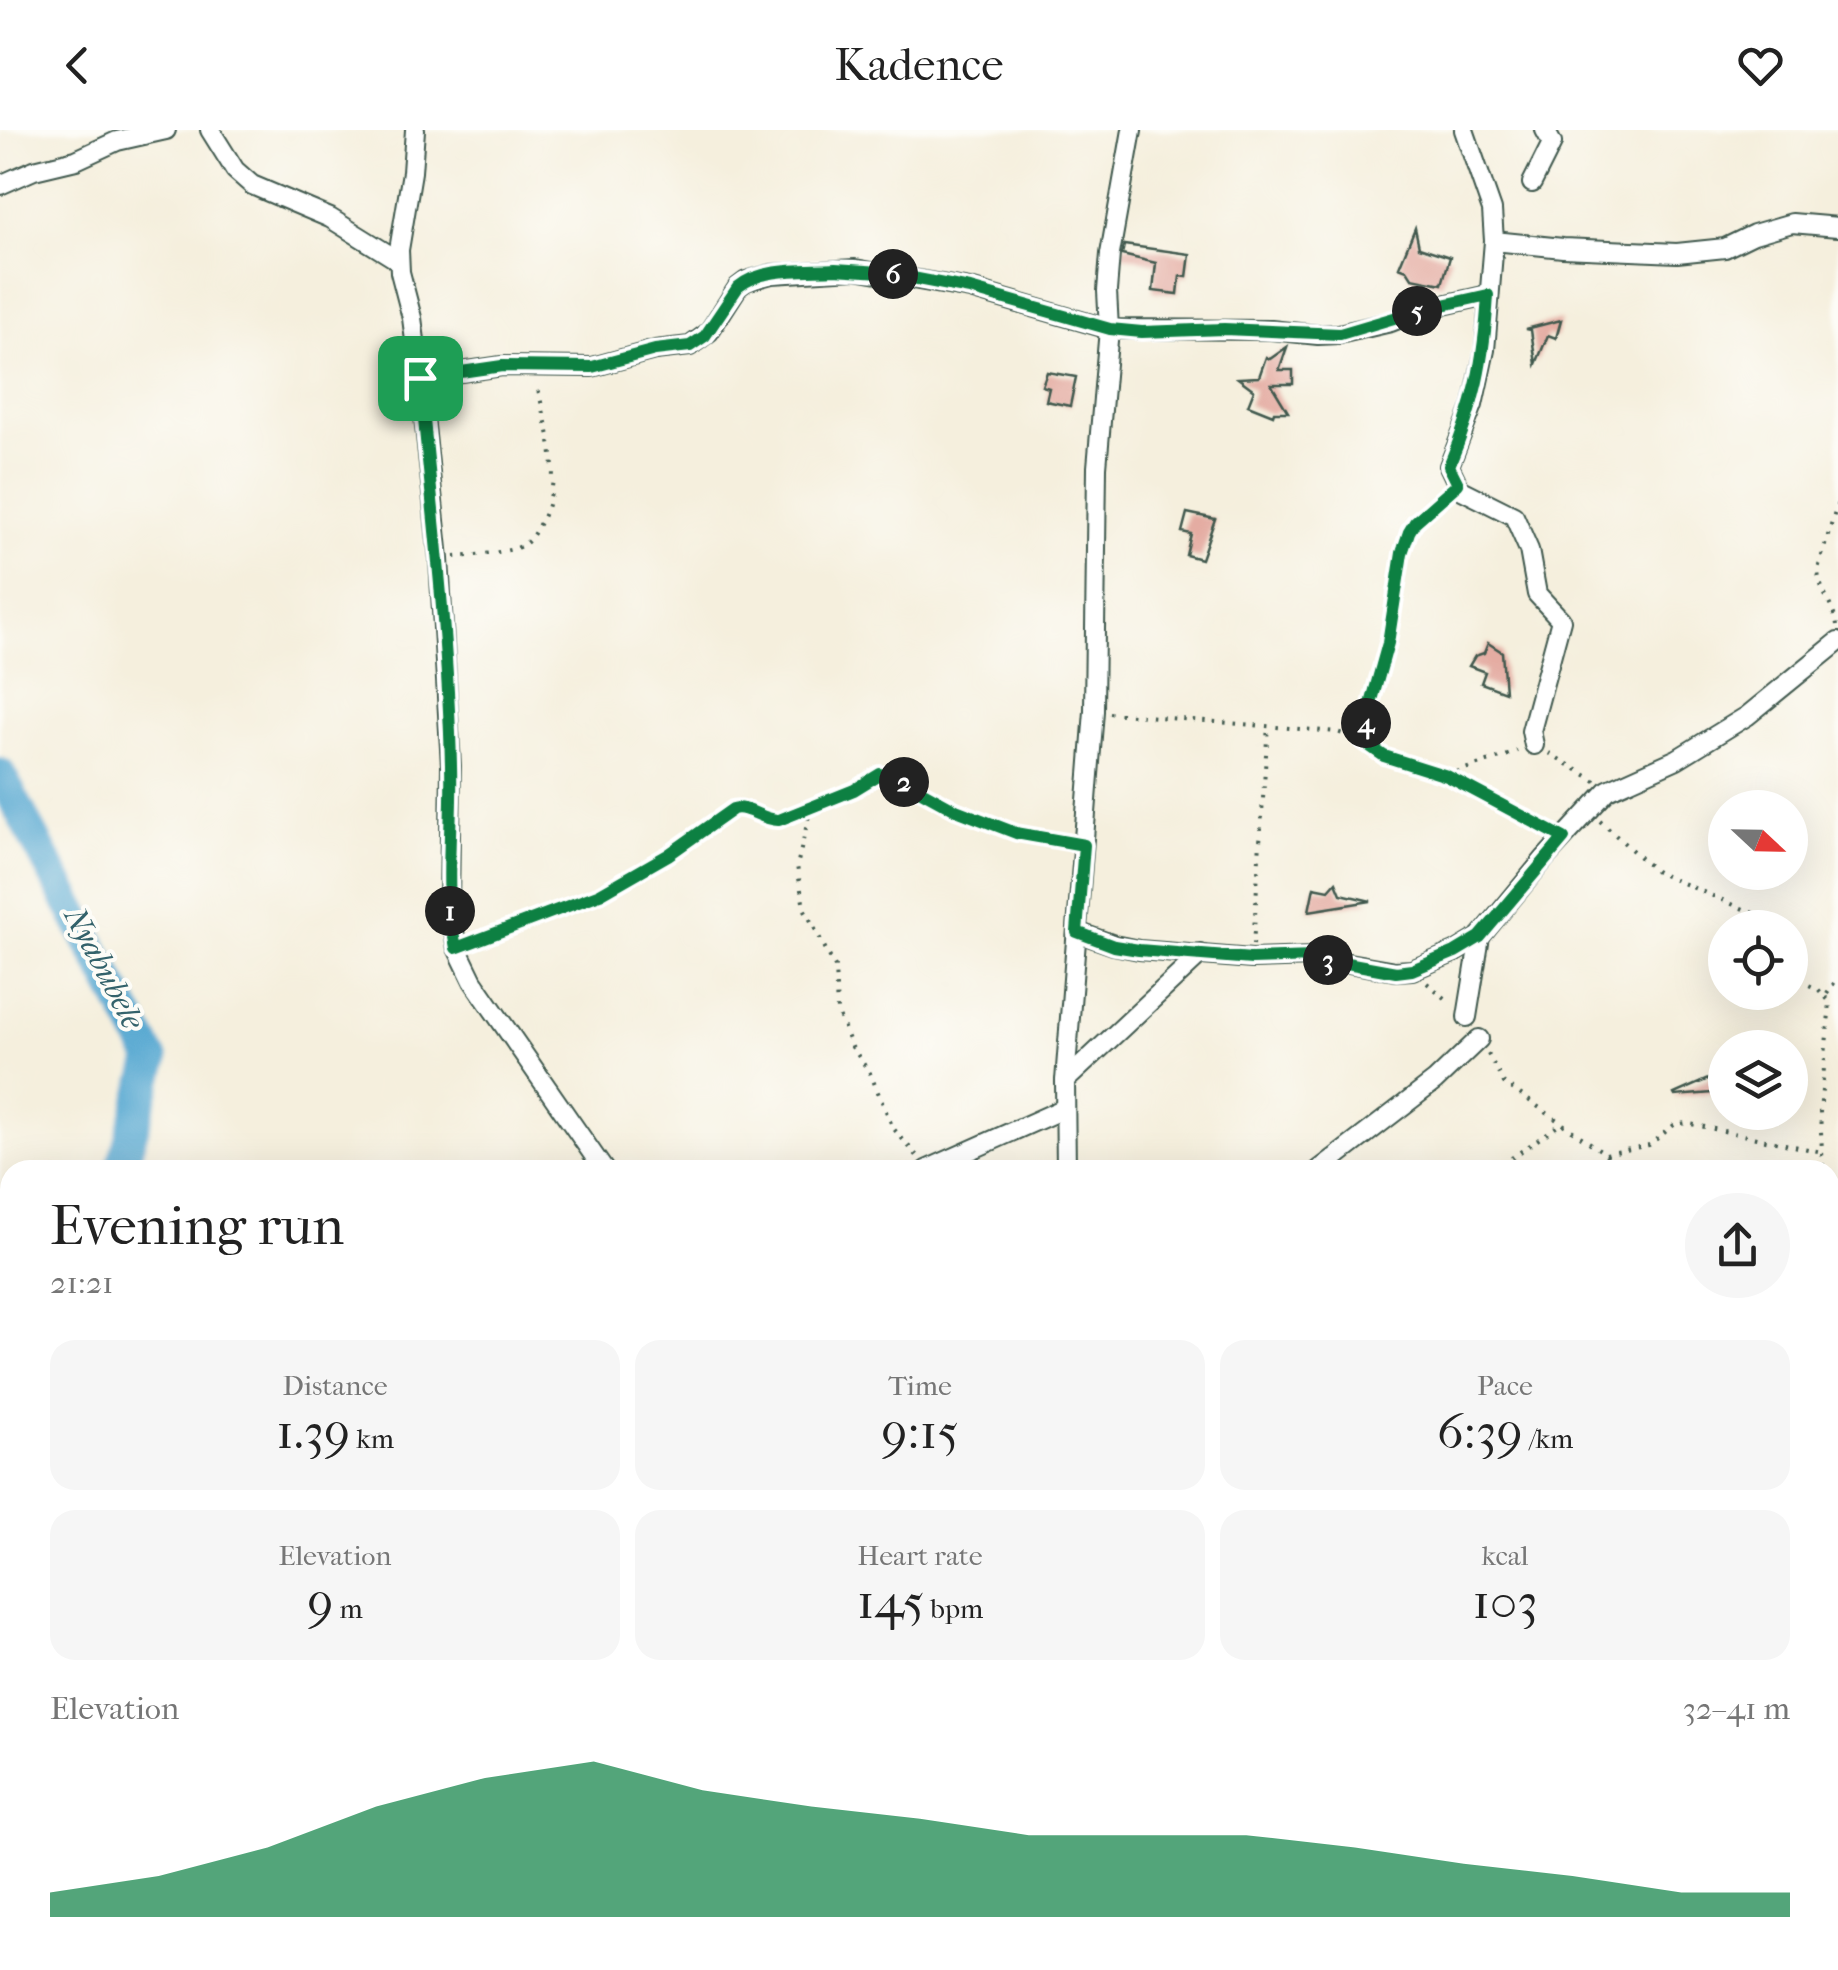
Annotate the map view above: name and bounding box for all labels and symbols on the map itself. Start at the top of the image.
pin: 6 [868,249,918,299]
pin: 5 [1392,286,1442,336]
pin [378,336,463,421]
pin: 4 [1341,698,1391,748]
pin: 2 [879,757,929,807]
north arrow [1708,790,1808,890]
pin: 1 [425,886,475,936]
water label: Nyabubele [56,900,152,1036]
pin: 3 [1303,935,1353,985]

